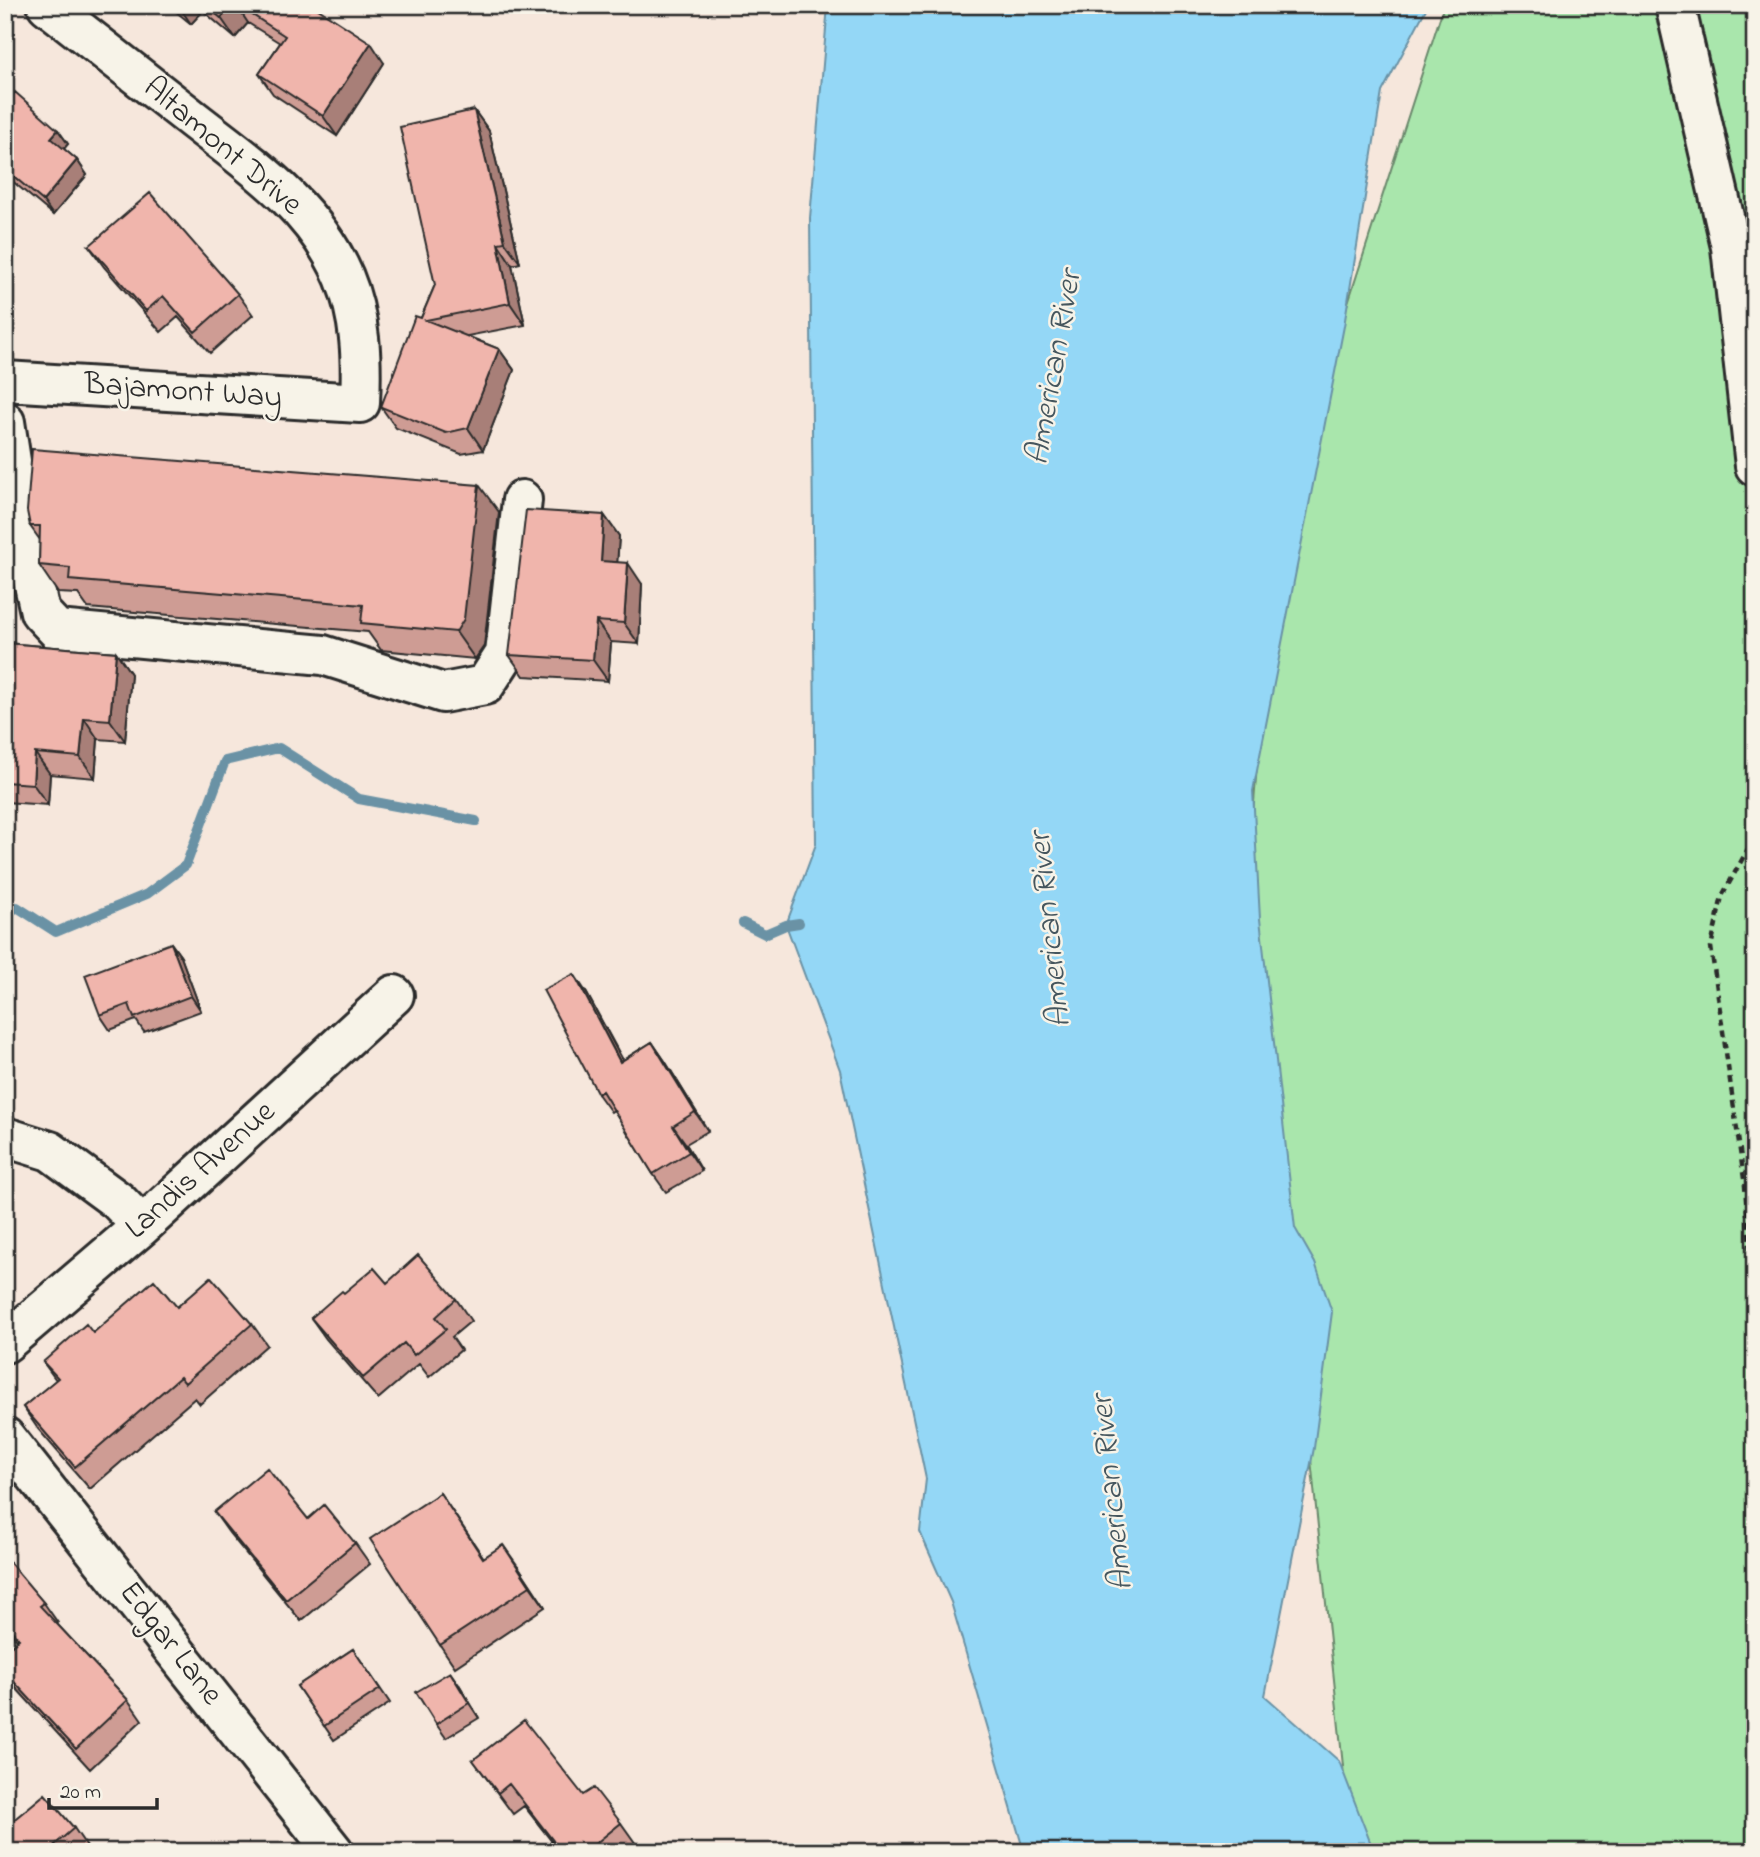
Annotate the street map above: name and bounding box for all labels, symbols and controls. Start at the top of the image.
street label: Altamont Drive [132,66,313,228]
water label: American River [1014,263,1096,469]
street label: Bajamont Way [81,362,284,422]
water label: American River [1016,826,1085,1030]
street label: Landis Avenue [115,1090,287,1252]
water label: American River [1078,1389,1147,1593]
street label: Edgar Lane [106,1572,234,1717]
scale bar [49,1766,158,1810]
text: 20 m [60,1778,101,1808]

